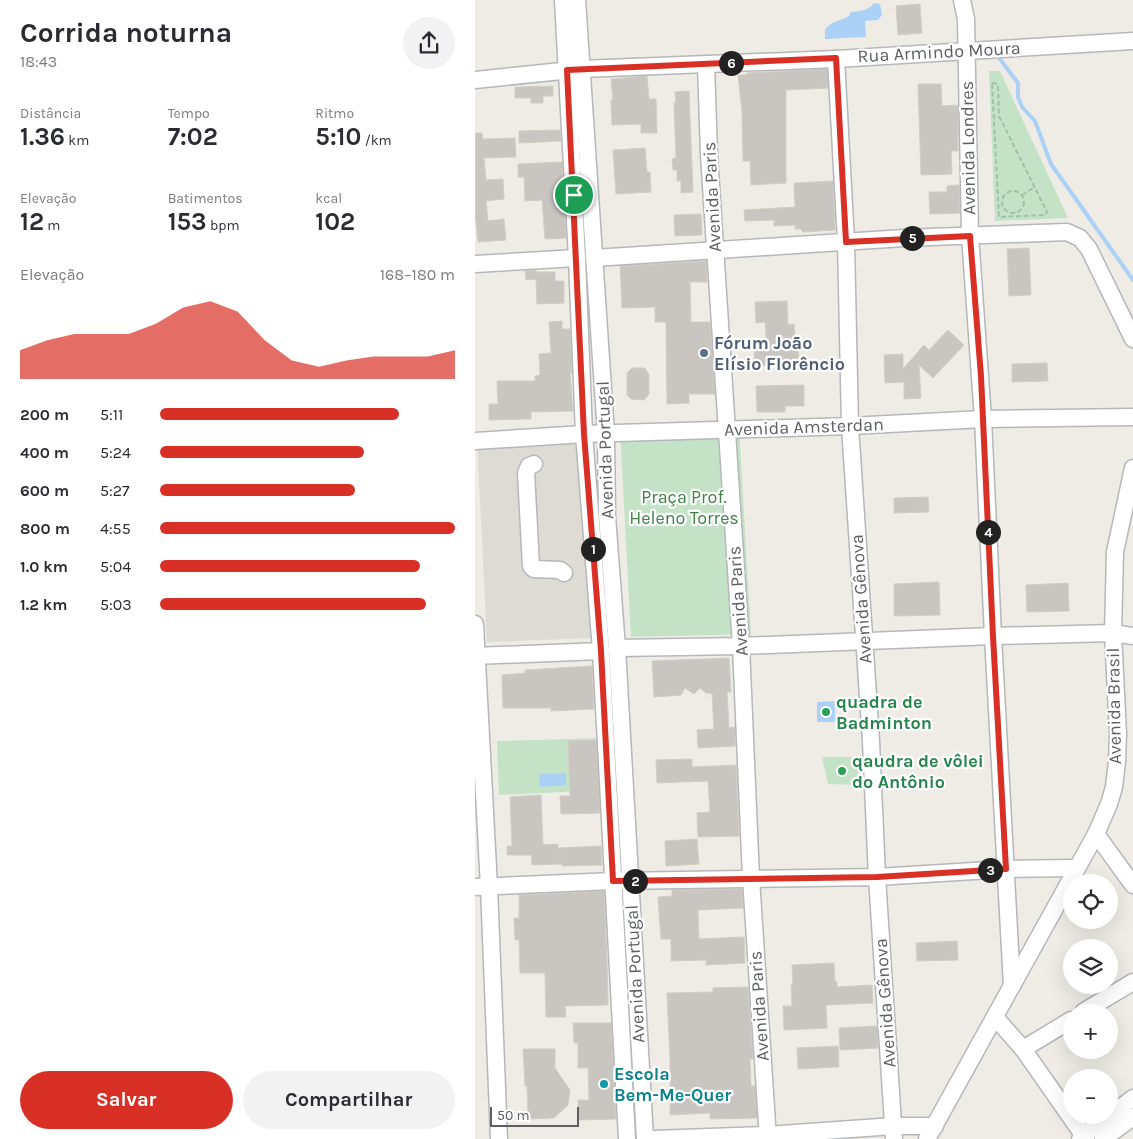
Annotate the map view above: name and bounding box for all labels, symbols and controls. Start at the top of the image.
text: Corrida noturna [20,16,232,49]
button: share [403,17,455,69]
street label: Rua Armindo Moura [857,37,1021,67]
pin: 6 [719,50,743,76]
text: 18:43 [20,52,57,71]
text: 6 [727,55,736,72]
street label: Avenida Londres [956,81,980,215]
text: Distância [20,105,81,122]
text: Tempo [168,105,210,122]
text: Ritmo [315,105,354,122]
text: 1.36 [20,122,65,151]
text: 7:02 [168,122,218,151]
text: 5:10 [315,122,361,151]
text: km [65,132,89,149]
text: /km [361,132,392,149]
street label: Avenida Paris [698,141,726,253]
pin [553,174,595,216]
icon: arrive [560,181,588,209]
text: Elevação [20,190,76,207]
text: Batimentos [168,190,243,207]
text: kcal [315,190,342,207]
text: 12 [20,207,44,236]
text: 153 [168,207,207,236]
text: 102 [315,207,355,236]
text: m [44,217,60,234]
text: bpm [207,217,240,234]
pin: 5 [899,226,925,250]
text: 5 [908,230,917,247]
text: Elevação [20,265,84,284]
text: 168–180 m [380,265,455,284]
place label: Fórum João Elísio Florêncio [714,332,845,375]
marker: Fórum João Elísio Florêncio [698,347,710,359]
street label: Avenida Portugal [592,380,618,520]
text: 200 m [20,405,69,424]
text: 5:11 [100,405,123,424]
street label: Avenida Amsterdan [724,413,884,441]
text: 400 m [20,443,69,462]
text: 5:24 [100,443,131,462]
text: 600 m [20,481,69,500]
text: 5:27 [100,481,130,500]
park label: Praça Prof. Heleno Torres [629,486,739,529]
text: 800 m [20,519,70,538]
text: 4:55 [100,519,131,538]
pin: 4 [975,520,1001,544]
text: 4 [984,524,993,541]
street label: Avenida Gênova [845,533,877,665]
pin: 1 [581,536,605,562]
text: 1 [591,541,596,558]
street label: Avenida Paris [723,545,753,657]
text: 1.0 km [20,557,68,576]
text: 5:04 [100,557,131,576]
text: 1.2 km [20,595,68,614]
text: 5:03 [100,595,132,614]
street label: Avenida Brasil [1102,647,1126,765]
place label: quadra de Badminton [836,691,932,734]
marker: quadra de Badminton [820,706,832,718]
place label: qaudra de vôlei do Antônio [852,750,984,793]
marker: qaudra de vôlei do Antônio [836,765,848,777]
pin: 3 [977,858,1003,882]
text: 3 [986,862,995,879]
pin: 2 [623,868,647,894]
text: 2 [631,873,640,890]
map controls [1063,874,1118,1124]
button: locate [1063,874,1118,929]
street label: Avenida Portugal [620,904,650,1044]
street label: Avenida Gênova [869,937,901,1069]
button: layers [1063,939,1118,994]
street label: Avenida Paris [744,950,774,1062]
button: + [1063,1004,1118,1059]
place label: Escola Bem-Me-Quer [614,1063,731,1106]
button: − [1063,1069,1118,1124]
button: Salvar [20,1071,233,1129]
button: Compartilhar [243,1071,455,1129]
marker: Escola Bem-Me-Quer [598,1078,610,1090]
scale bar [490,1104,579,1127]
text: 50 m [497,1107,530,1124]

